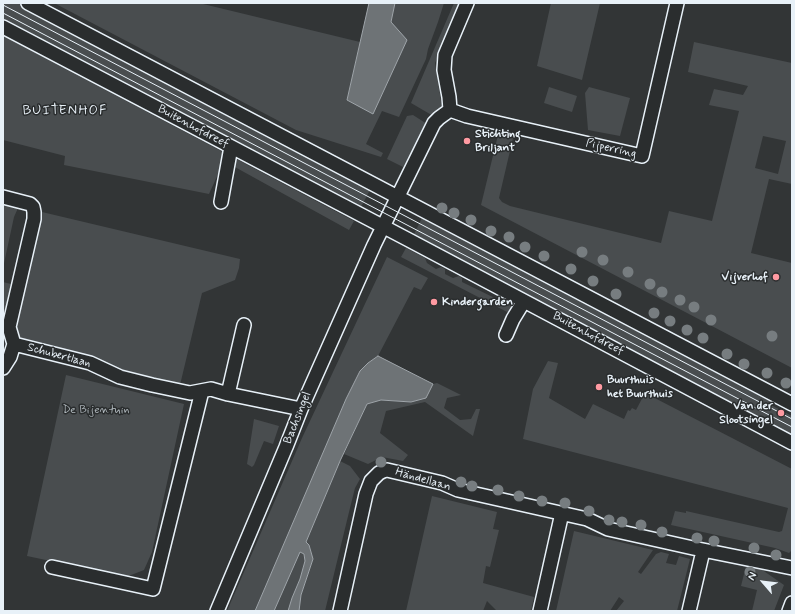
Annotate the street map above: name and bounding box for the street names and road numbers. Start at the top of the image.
street label: Buitenhofdreef [155,102,231,152]
street label: Pijperring [584,136,638,162]
street label: Buitenhofdreef [550,309,626,359]
street label: Schubertlaan [26,341,92,371]
street label: Bachsingel [281,390,315,446]
street label: Händellaan [394,465,452,495]

